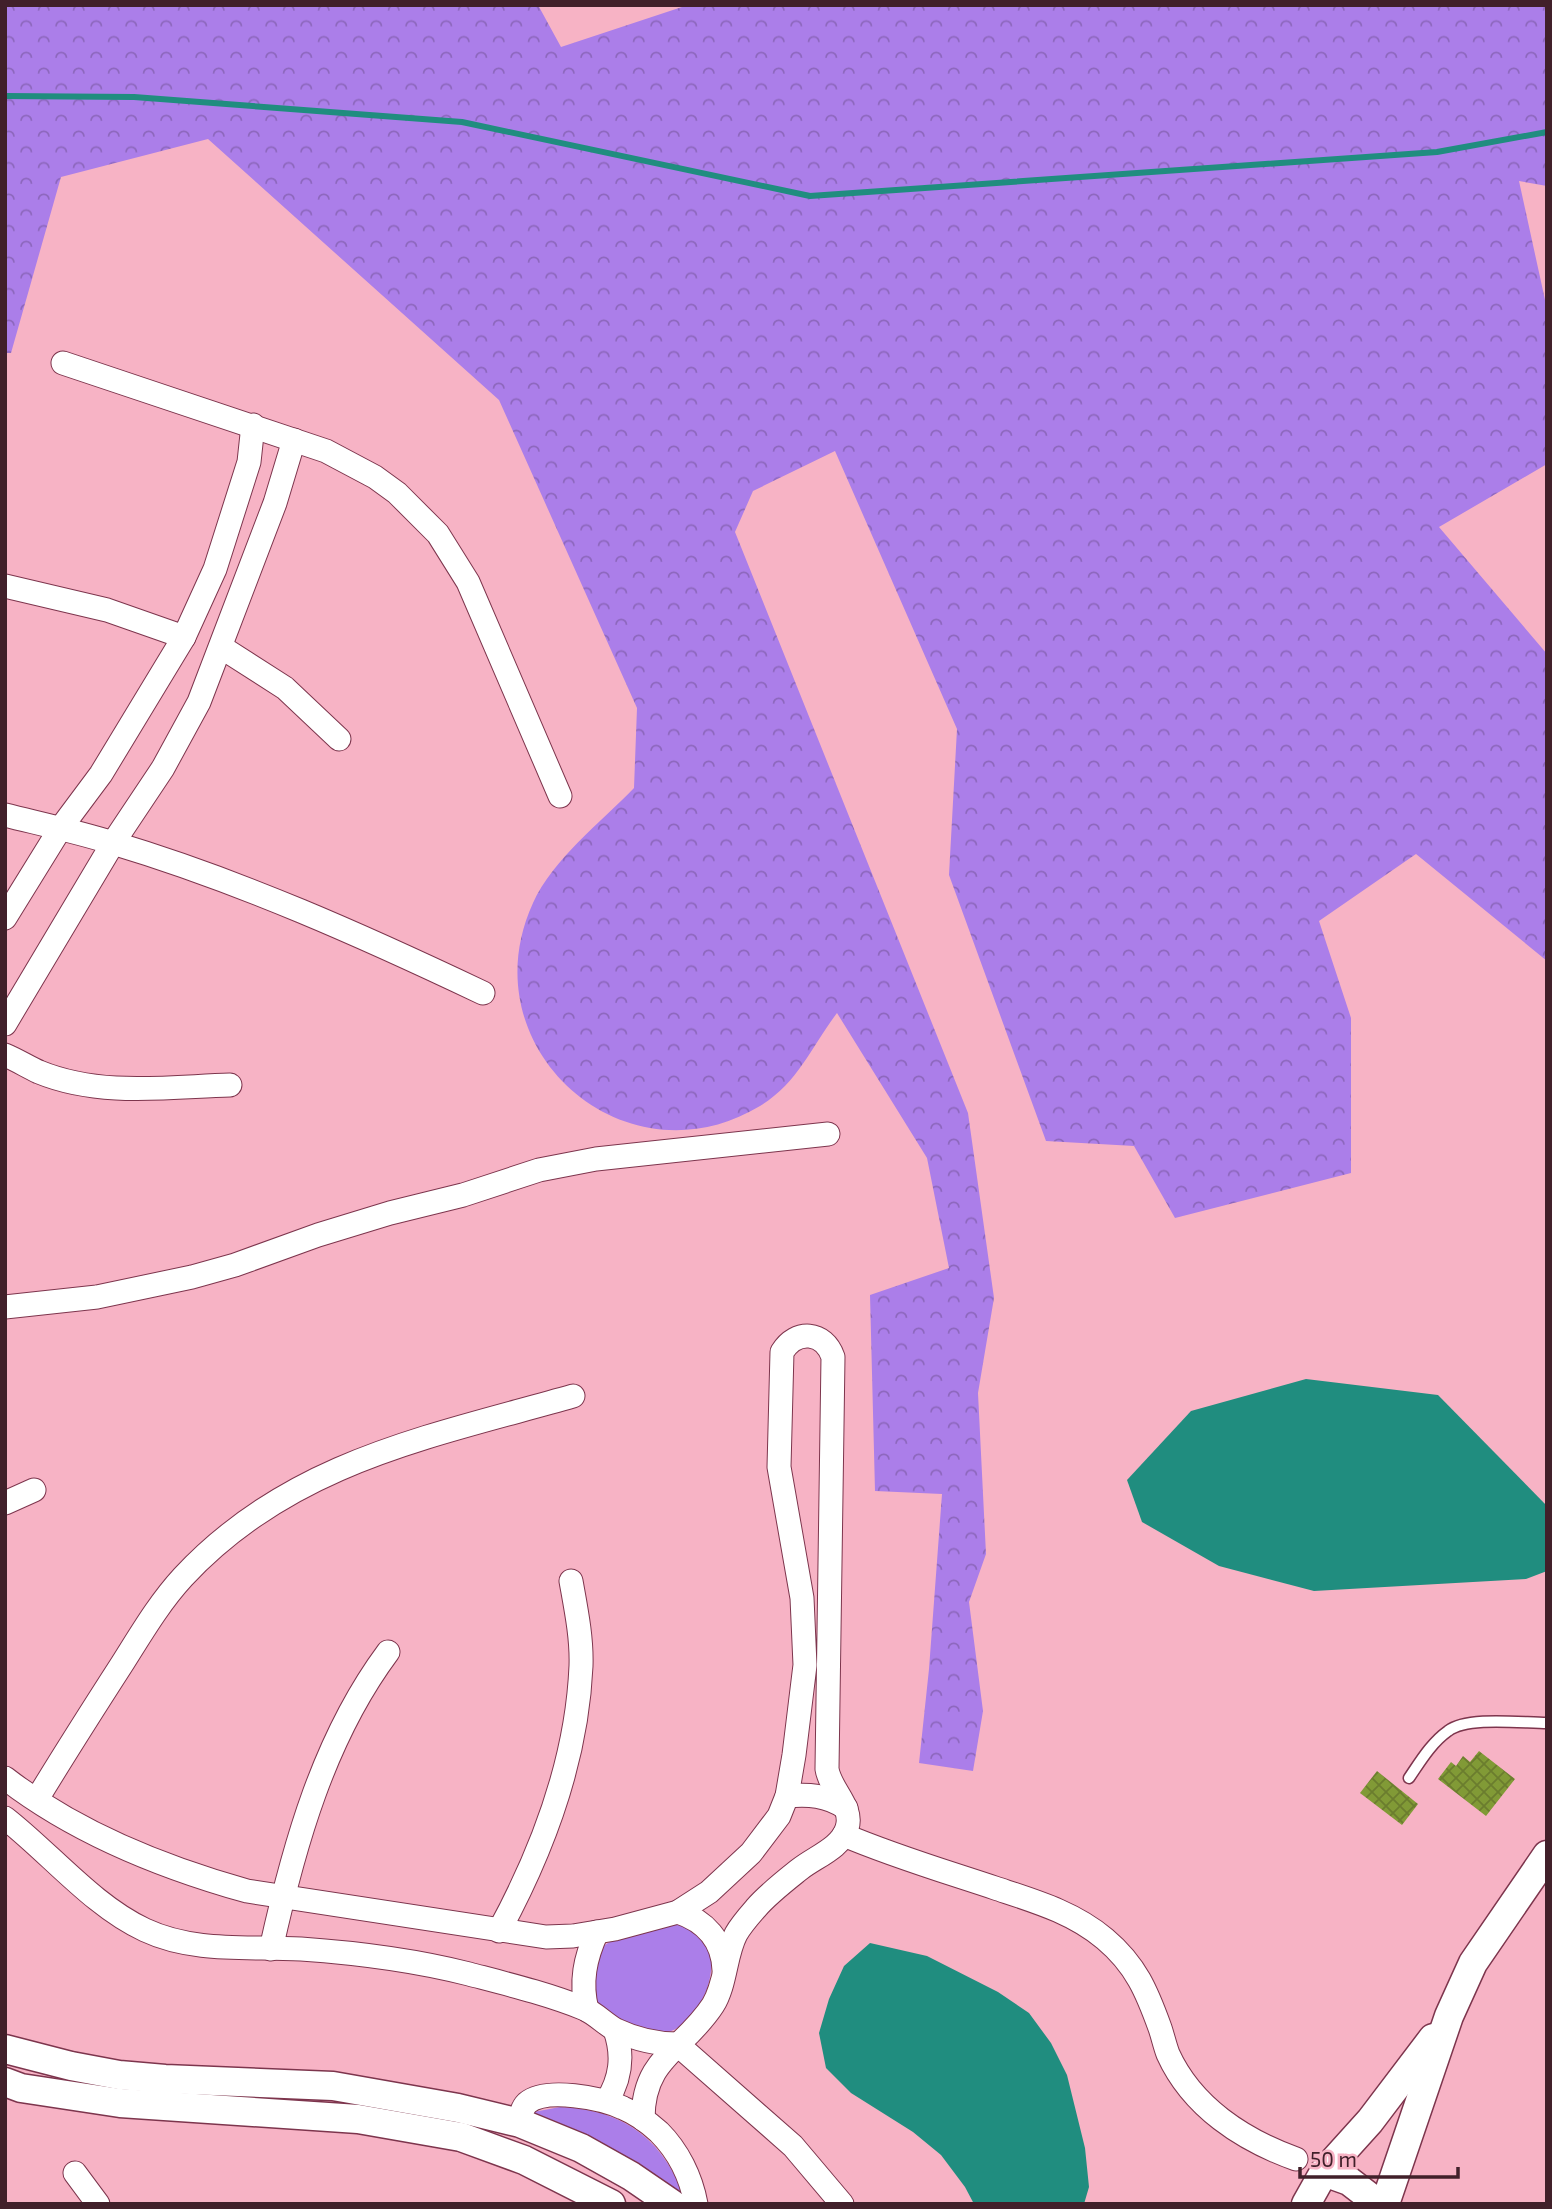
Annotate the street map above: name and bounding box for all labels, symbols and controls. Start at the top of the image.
scale bar [1300,2136,1458,2180]
text: 50 m [1310,2146,1357,2171]

